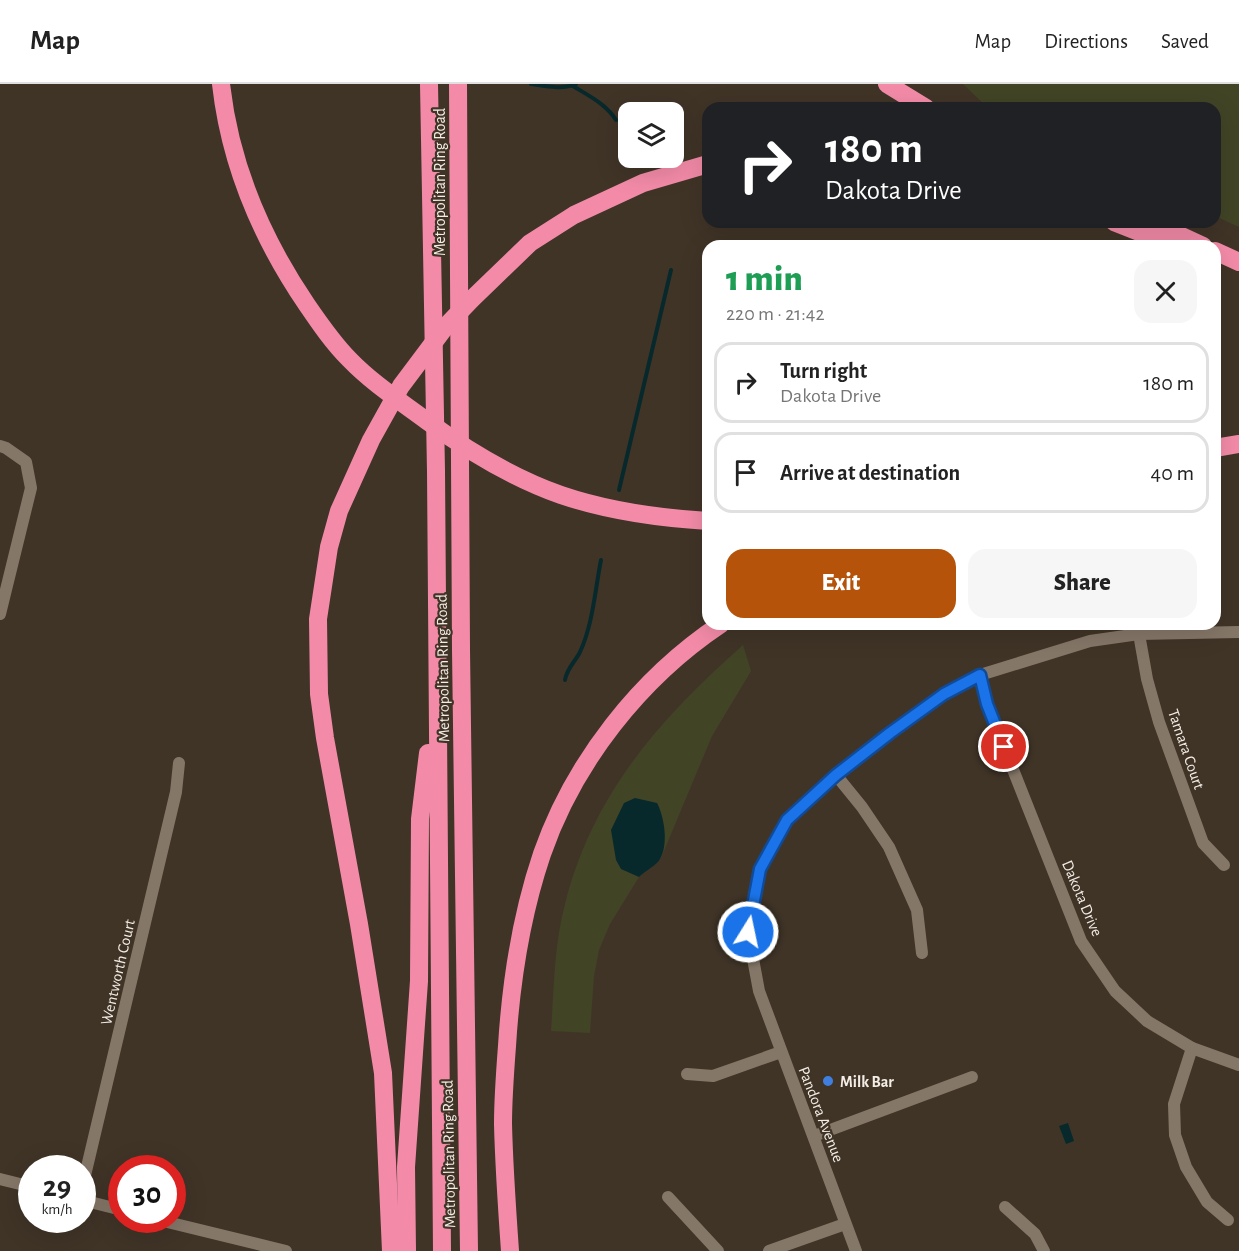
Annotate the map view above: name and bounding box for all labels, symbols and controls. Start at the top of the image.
text: Map [30,27,80,55]
text: Map [975,31,1011,52]
text: Directions [1044,31,1128,52]
text: Saved [1161,31,1209,52]
map controls [618,102,684,168]
button: layers [618,102,684,168]
street label: Metropolitan Ring Road [432,108,448,256]
icon: right [726,126,804,204]
text: 180 m [825,128,923,170]
text: Dakota Drive [825,177,962,204]
button: close [1134,260,1197,323]
text: 1 min [726,261,803,297]
text: 220 m · 21:42 [726,304,825,324]
text: Turn right [780,360,867,382]
icon: right [729,366,762,399]
text: 180 m [1143,372,1194,394]
text: Dakota Drive [780,386,881,406]
icon: arrive [729,456,762,489]
text: Arrive at destination [780,462,960,484]
text: 40 m [1151,462,1194,484]
button: Exit [726,549,956,618]
button: Share [968,549,1197,618]
street label: Metropolitan Ring Road [434,594,452,742]
street label: Tamara Court [1165,707,1207,791]
pin [978,721,1029,772]
icon: arrive [987,730,1020,763]
street label: Dakota Drive [1059,858,1105,939]
position arrow [716,900,780,964]
street label: Wentworth Court [98,918,138,1027]
street label: Pandora Avenue [795,1064,847,1164]
marker: Milk Bar [821,1074,835,1088]
place label: Milk Bar [840,1074,894,1090]
street label: Metropolitan Ring Road [440,1080,458,1228]
speed limit sign: 30 [108,1155,186,1233]
text: 29 [43,1172,71,1202]
text: km/h [42,1202,72,1217]

